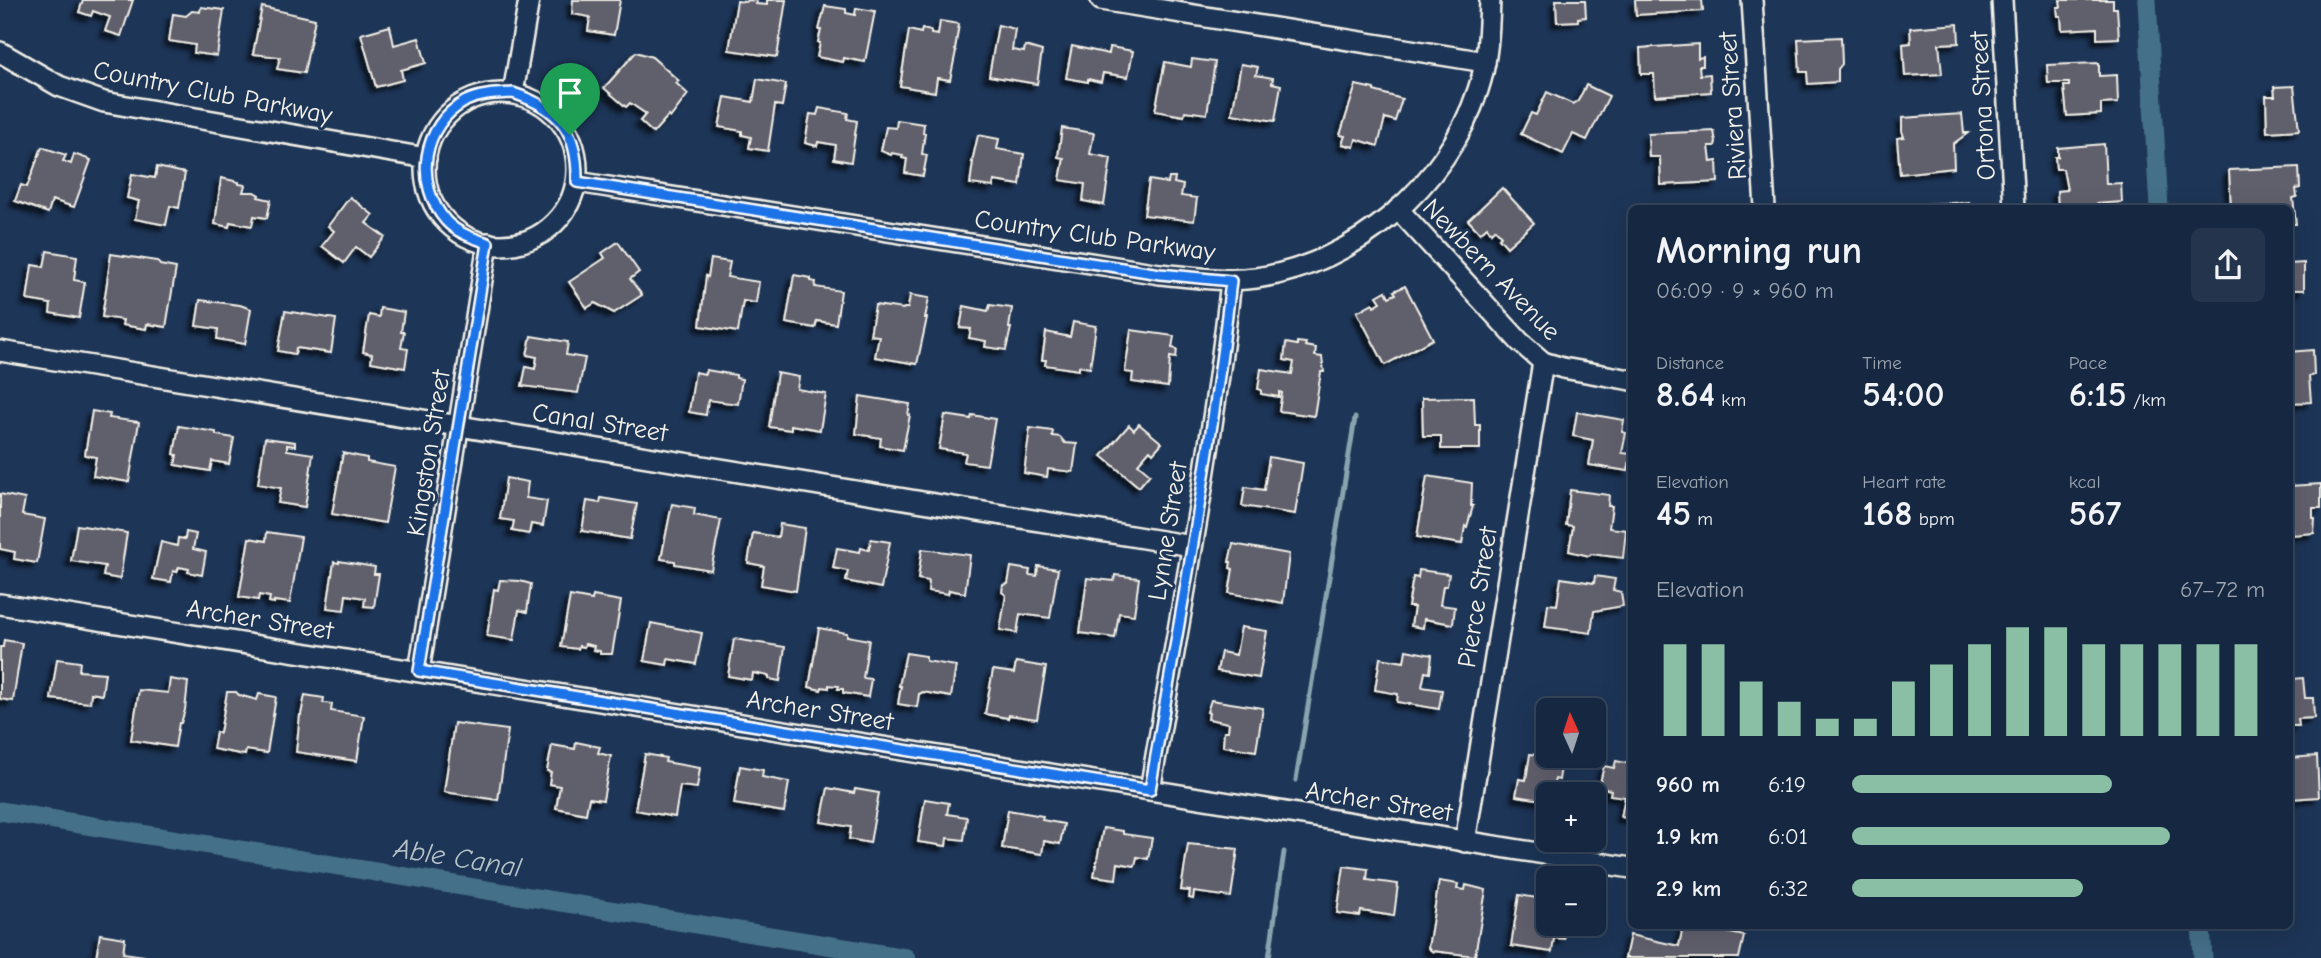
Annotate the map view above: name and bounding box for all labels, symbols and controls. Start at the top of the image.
street label: Riviera Street [1713,29,1753,181]
street label: Ortona Street [1964,29,2002,181]
street label: Country Club Parkway [91,55,335,131]
pin [540,63,600,135]
icon: arrive [551,74,589,112]
street label: Newbern Avenue [1416,193,1566,347]
street label: Country Club Parkway [973,204,1218,268]
button: share [2191,228,2265,302]
text: Morning run [1656,229,1862,273]
text: 06:09 · 9 × 960 m [1656,277,1834,304]
text: Distance [1656,352,1724,374]
text: Time [1862,352,1902,374]
text: Pace [2069,352,2107,374]
street label: Kingston Street [401,366,457,538]
text: 8.64 [1656,374,1715,415]
text: 54:00 [1862,374,1945,415]
text: 6:15 [2069,374,2127,415]
text: km [1715,389,1746,411]
text: /km [2127,389,2166,411]
street label: Canal Street [530,397,671,449]
street label: Lynne Street [1142,458,1194,603]
text: Elevation [1656,471,1729,493]
text: Heart rate [1862,471,1946,493]
text: kcal [2069,471,2101,493]
text: 45 [1656,493,1691,534]
text: 168 [1862,493,1912,534]
text: 567 [2069,493,2121,534]
text: m [1691,508,1713,530]
text: bpm [1912,508,1955,530]
street label: Pierce Street [1452,523,1504,670]
text: Elevation [1656,576,1744,603]
text: 67–72 m [2180,576,2265,603]
street label: Archer Street [184,594,337,647]
street label: Archer Street [744,685,897,738]
north arrow [1536,698,1606,768]
map controls [1536,698,1606,936]
text: 960 m [1656,771,1720,798]
text: 6:19 [1768,771,1806,798]
street label: Archer Street [1303,776,1456,829]
button: + [1536,782,1606,852]
text: 1.9 km [1656,823,1719,850]
text: 6:01 [1768,823,1808,850]
water label: Able Canal [391,832,525,884]
button: − [1536,866,1606,936]
text: 2.9 km [1656,875,1721,902]
text: 6:32 [1768,875,1808,902]

